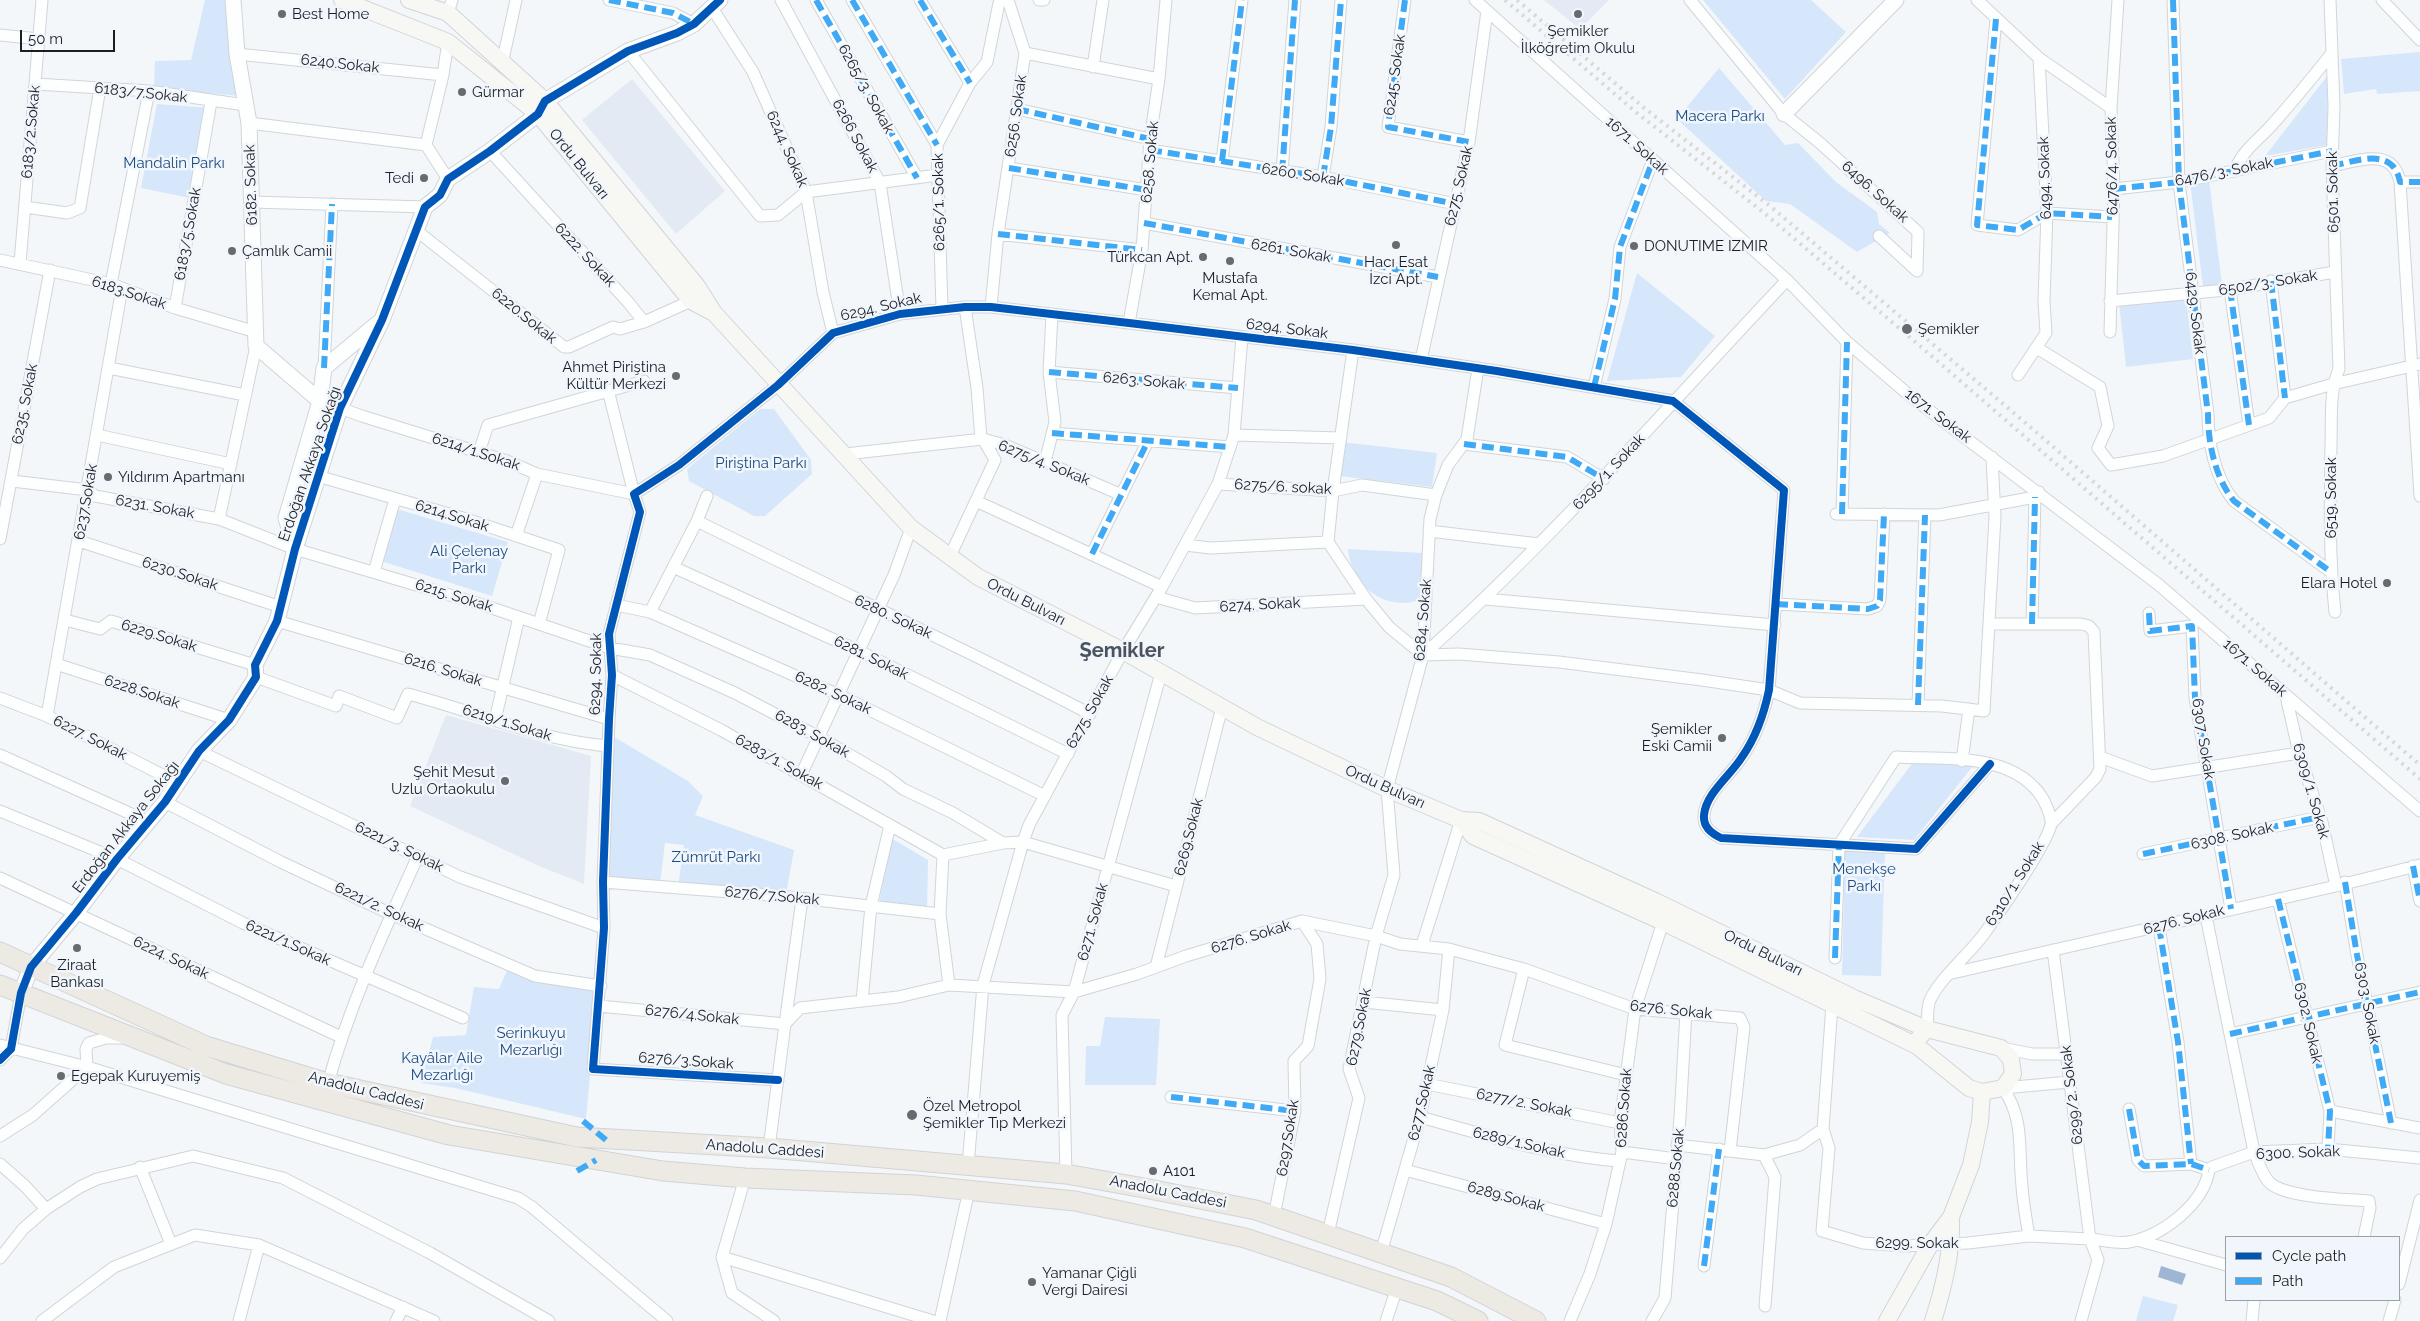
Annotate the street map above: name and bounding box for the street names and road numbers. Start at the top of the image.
street label: 6245. Sokak [1380,33,1410,117]
street label: 6265/3. Sokak [834,41,898,137]
street label: 6240.Sokak [300,51,380,77]
street label: 6256. Sokak [1001,74,1031,158]
street label: 6183/7.Sokak [94,79,188,107]
street label: 6183/2.Sokak [18,84,44,180]
street label: 6266 Sokak [828,96,882,176]
street label: 6244. Sokak [762,108,812,190]
street label: 1671. Sokak [1602,113,1672,179]
street label: 6476/4. Sokak [2102,116,2122,216]
street label: 6258. Sokak [1137,120,1163,204]
street label: Ordu Bulvarı [545,125,613,203]
street label: 6494. Sokak [2035,136,2055,220]
street label: 6182. Sokak [241,144,261,226]
street label: 6275. Sokak [1441,144,1477,228]
street label: 6501. Sokak [2323,151,2343,233]
street label: 6265/1. Sokak [929,153,949,251]
street label: 6476/3. Sokak [2173,154,2275,190]
street label: 6496. Sokak [1838,157,1912,227]
street label: 6260. Sokak [1260,160,1346,190]
street label: 6183/5.Sokak [171,186,205,282]
street label: 6222. Sokak [551,219,619,291]
street label: 6261. Sokak [1250,235,1332,267]
street label: 6502/3. Sokak [2217,266,2319,300]
street label: 6429. Sokak [2181,271,2209,355]
street label: 6183.Sokak [89,273,169,313]
street label: 6220.Sokak [488,284,560,348]
street label: 6294. Sokak [839,289,923,325]
street label: 6294. Sokak [1245,315,1329,343]
street label: 6235. Sokak [8,362,42,446]
street label: 6263. Sokak [1102,368,1186,394]
street label: Erdoğan Akkaya Sokağı [275,384,345,544]
street label: 1671. Sokak [1901,385,1975,447]
street label: 6214/1.Sokak [430,429,522,475]
street label: 6295/1. Sokak [1569,430,1649,514]
street label: 6275/4. Sokak [995,436,1093,490]
street label: 6519. Sokak [2322,457,2340,539]
street label: 6237.Sokak [70,463,102,541]
street label: 6275/6. sokak [1234,475,1332,499]
street label: 6231. Sokak [114,491,196,523]
street label: 6214.Sokak [413,496,491,536]
street label: 6230.Sokak [140,553,220,595]
street label: Ordu Bulvarı [984,575,1068,629]
street label: 6215. Sokak [413,576,495,616]
street label: 6284. Sokak [1410,578,1436,662]
street label: 6280. Sokak [851,591,935,643]
street label: 6274. Sokak [1219,594,1301,616]
street label: 6229.Sokak [119,616,199,656]
street label: 6281. Sokak [831,632,911,684]
street label: 6294. Sokak [586,633,606,715]
street label: 1671. Sokak [2219,635,2291,701]
street label: 6216. Sokak [402,650,484,690]
street label: 6282. Sokak [792,667,874,719]
street label: 6228.Sokak [102,671,182,713]
street label: 6275. Sokak [1062,672,1118,752]
street label: 6307. Sokak [2188,697,2218,781]
street label: 6219/1.Sokak [460,701,554,745]
street label: 6283. Sokak [772,706,852,762]
street label: 6227. Sokak [50,712,130,764]
street label: 6283/1. Sokak [732,730,826,794]
street label: 6309/1. Sokak [2289,741,2333,841]
street label: Erdoğan Akkaya Sokağı [69,757,183,897]
street label: Ordu Bulvarı [1342,761,1428,813]
street label: 6269.Sokak [1171,796,1207,878]
street label: 6221/3. Sokak [352,818,446,876]
street label: 6308. Sokak [2189,818,2275,854]
street label: 6310/1. Sokak [1982,838,2048,930]
street label: 6221/2. Sokak [332,878,426,936]
street label: 6271. Sokak [1074,881,1112,963]
street label: 6276/7.Sokak [724,883,820,909]
street label: 6276. Sokak [2142,901,2226,939]
street label: 6221/1.Sokak [243,916,333,970]
street label: 6276. Sokak [1209,916,1293,958]
street label: Ordu Bulvarı [1721,926,1805,980]
street label: 6224. Sokak [130,933,212,983]
street label: 6303. Sokak [2350,961,2384,1045]
street label: 6302. Sokak [2290,981,2326,1065]
street label: 6279.Sokak [1343,987,1375,1067]
street label: 6276. Sokak [1629,997,1713,1023]
street label: 6276/4.Sokak [644,1001,740,1029]
street label: 6299/2. Sokak [2057,1044,2087,1146]
street label: 6276/3.Sokak [638,1049,734,1073]
street label: 6277.Sokak [1405,1064,1439,1142]
street label: Anadolu Caddesi [306,1068,426,1114]
street label: 6286.Sokak [1612,1068,1636,1148]
street label: 6277/2. Sokak [1475,1085,1573,1121]
street label: 6297.Sokak [1273,1098,1303,1178]
street label: 6289/1.Sokak [1471,1124,1567,1162]
street label: 6288.Sokak [1664,1128,1688,1208]
street label: Anadolu Caddesi [705,1136,825,1162]
street label: 6300. Sokak [2256,1143,2340,1163]
street label: Anadolu Caddesi [1108,1172,1228,1212]
street label: 6289.Sokak [1465,1178,1547,1216]
street label: 6299. Sokak [1875,1234,1959,1252]

